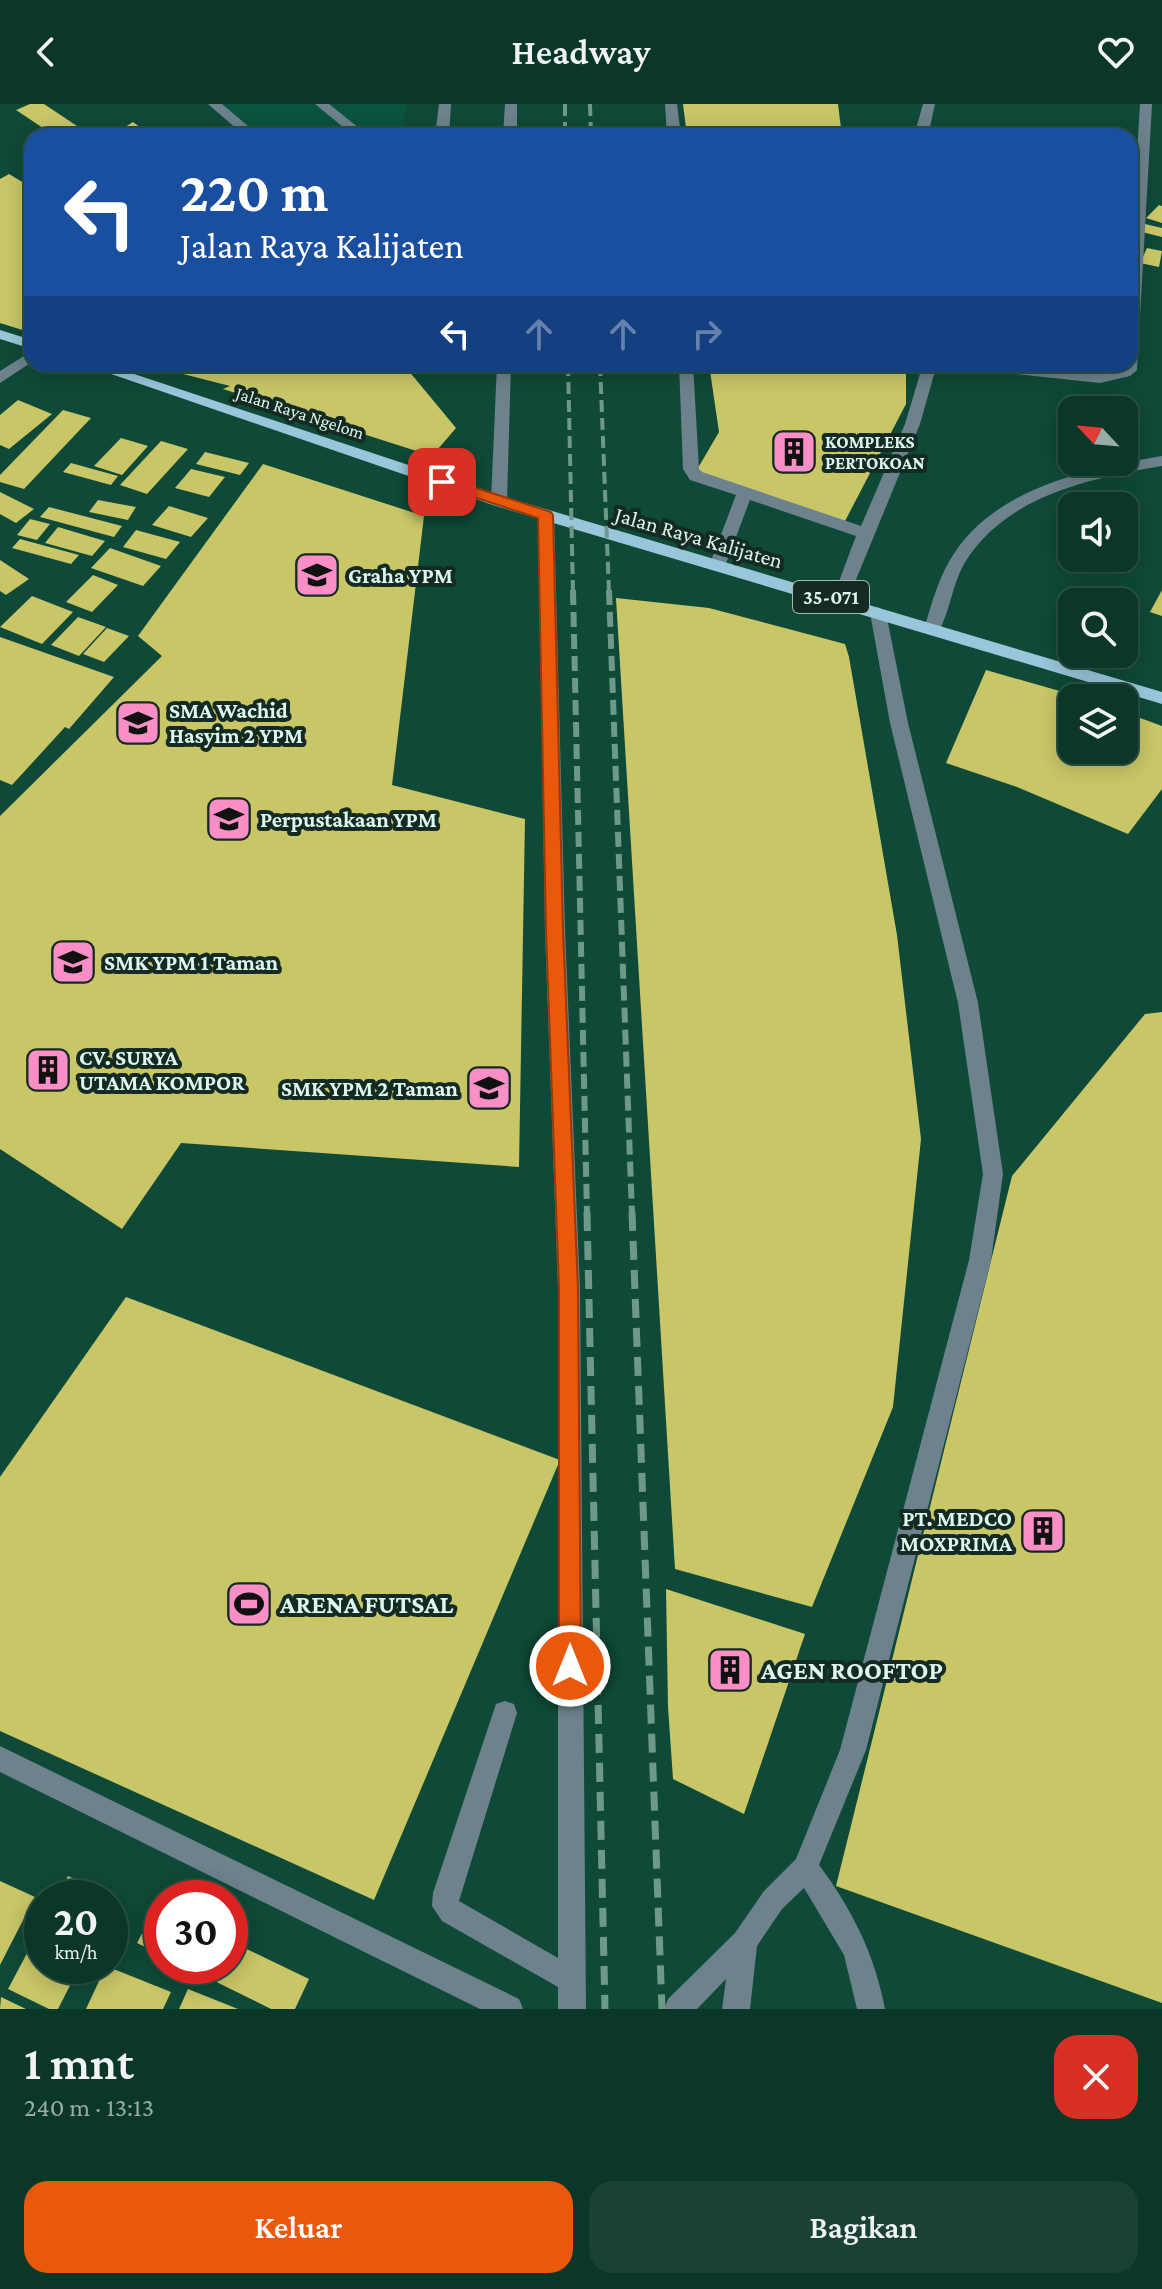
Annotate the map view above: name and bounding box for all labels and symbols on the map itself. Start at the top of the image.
street label: Jalan Raya Ngelom [231,382,367,443]
north arrow [1058,396,1138,476]
building icon: KOMPLEKS PERTOKOAN [770,428,818,476]
place label: KOMPLEKS PERTOKOAN [825,432,925,473]
pin [408,448,476,516]
street label: Jalan Raya Kalijaten [610,501,786,573]
school or university icon: Graha YPM [293,551,341,599]
place label: Graha YPM [348,563,453,588]
road number: 35-071 [793,581,869,613]
place label: SMA Wachid Hasyim 2 YPM [169,698,303,748]
school or university icon: SMA Wachid Hasyim 2 YPM [114,699,162,747]
school or university icon: Perpustakaan YPM [205,795,253,843]
place label: Perpustakaan YPM [260,807,437,832]
school or university icon: SMK YPM 1 Taman [49,938,97,986]
place label: SMK YPM 1 Taman [104,950,278,975]
place label: CV. SURYA UTAMA KOMPOR [79,1045,245,1095]
building icon: CV. SURYA UTAMA KOMPOR [24,1046,72,1094]
school or university icon: SMK YPM 2 Taman [465,1064,513,1112]
place label: SMK YPM 2 Taman [281,1076,458,1101]
place label: PT. MEDCO MOXPRIMA [900,1506,1013,1556]
building icon: PT. MEDCO MOXPRIMA [1019,1507,1067,1555]
sports icon: ARENA FUTSAL [225,1580,273,1628]
place label: ARENA FUTSAL [279,1590,454,1619]
position arrow [528,1624,612,1708]
building icon: AGEN ROOFTOP [706,1646,754,1694]
place label: AGEN ROOFTOP [760,1656,943,1685]
speed limit sign: 30 [144,1880,248,1984]

